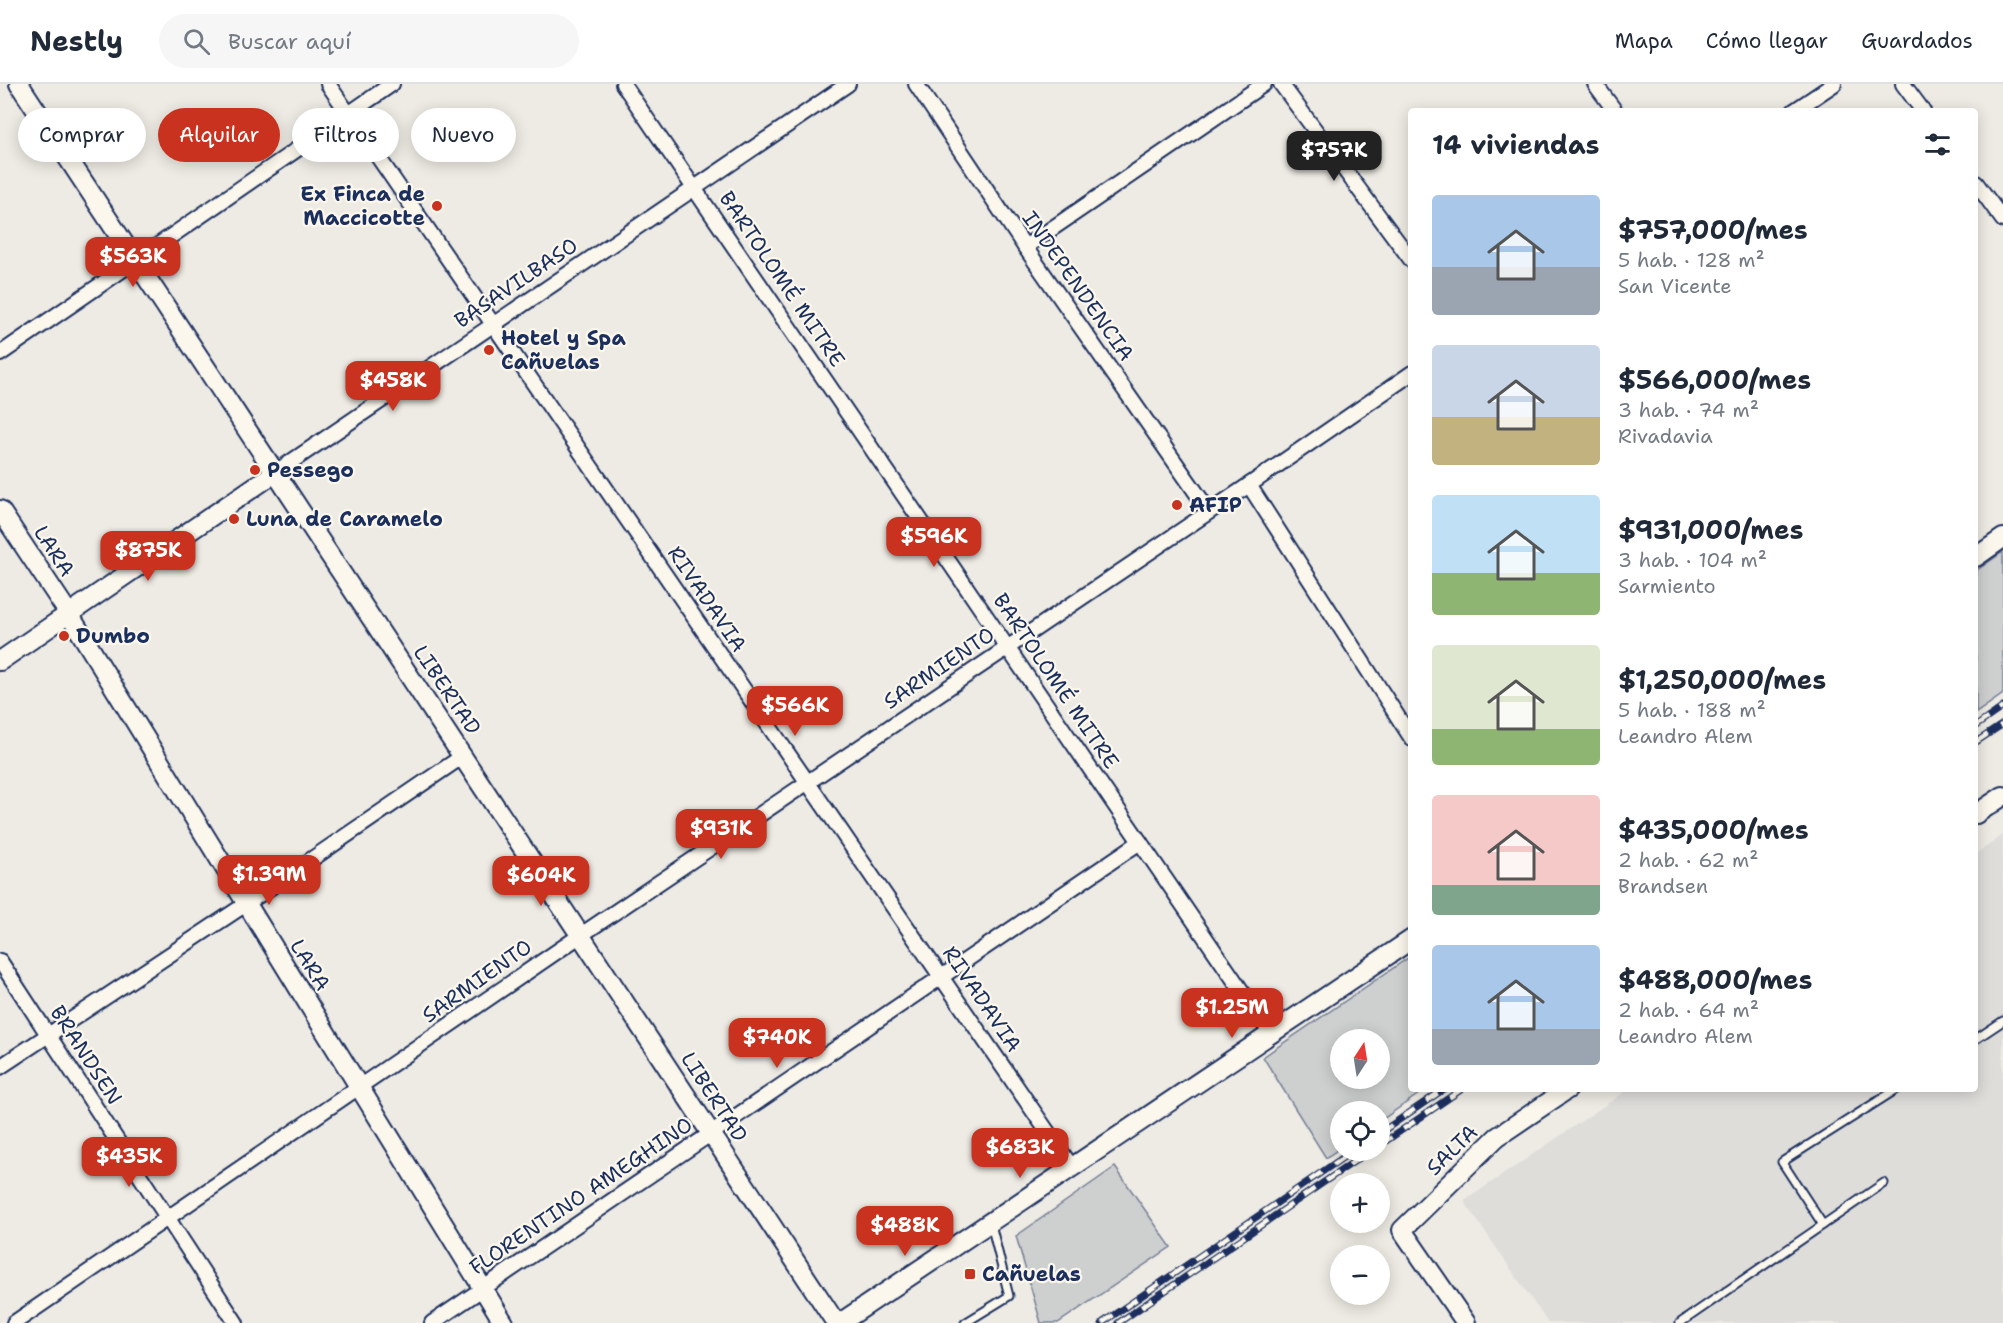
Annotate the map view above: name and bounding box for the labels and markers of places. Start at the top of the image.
pin: $757K [1292,131,1376,182]
place label: Ex Finca de Maccicotte [300,180,425,232]
marker: Ex Finca de Maccicotte [430,199,444,213]
pin: $563K [91,237,175,288]
place label: Hotel y Spa Cañuelas [501,324,626,376]
marker: Hotel y Spa Cañuelas [482,343,496,357]
pin: $458K [351,361,435,412]
place label: Pessego [267,456,354,484]
marker: Pessego [248,463,262,477]
place label: AFIP [1189,491,1242,519]
marker: AFIP [1170,498,1184,512]
place label: Luna de Caramelo [246,505,443,533]
marker: Luna de Caramelo [227,512,241,526]
pin: $596K [892,517,976,568]
pin: $875K [106,531,190,582]
place label: Dumbo [76,622,150,650]
marker: Dumbo [57,629,71,643]
pin: $566K [753,686,837,737]
pin: $931K [679,809,763,860]
pin: $1.39M [220,855,318,906]
pin: $604K [499,856,583,907]
pin: $1.25M [1183,988,1281,1039]
pin: $740K [735,1018,819,1069]
pin: $683K [978,1128,1062,1179]
pin: $435K [87,1137,171,1188]
pin: $488K [863,1206,947,1257]
place label: Cañuelas [982,1260,1081,1288]
marker: Cañuelas [963,1267,977,1281]

